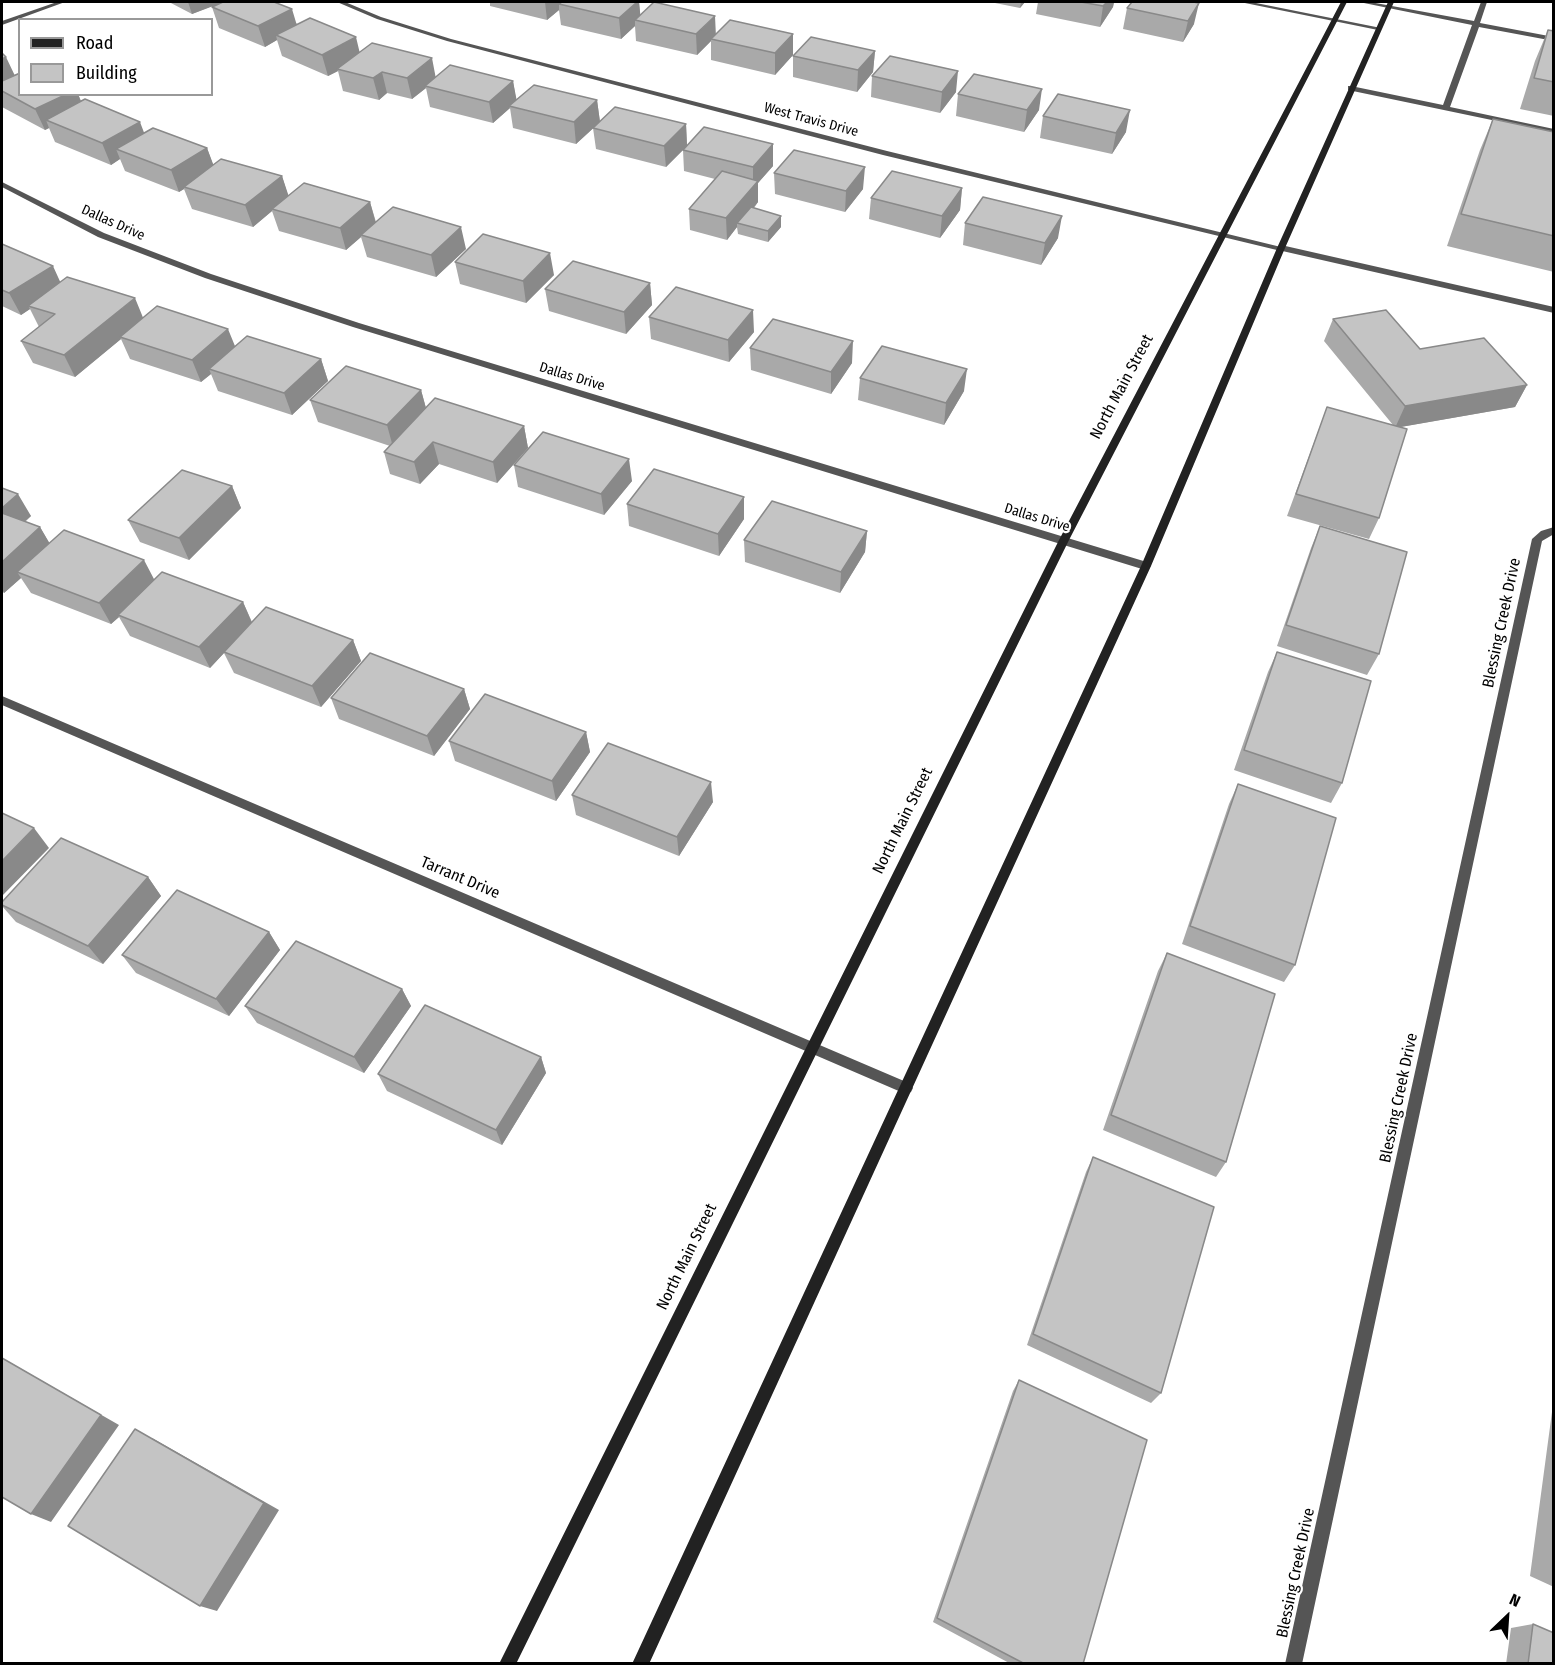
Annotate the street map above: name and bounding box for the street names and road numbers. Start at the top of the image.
street label: West Travis Drive [762,99,860,141]
street label: Dallas Drive [79,202,147,244]
street label: North Main Street [1086,331,1158,443]
street label: Dallas Drive [537,359,607,395]
street label: Dallas Drive [1002,500,1072,536]
street label: Blessing Creek Drive [1479,556,1525,690]
street label: North Main Street [869,765,937,877]
street label: Tarrant Drive [417,853,503,903]
street label: Blessing Creek Drive [1376,1031,1422,1165]
street label: North Main Street [653,1201,721,1313]
street label: Blessing Creek Drive [1273,1506,1319,1640]

